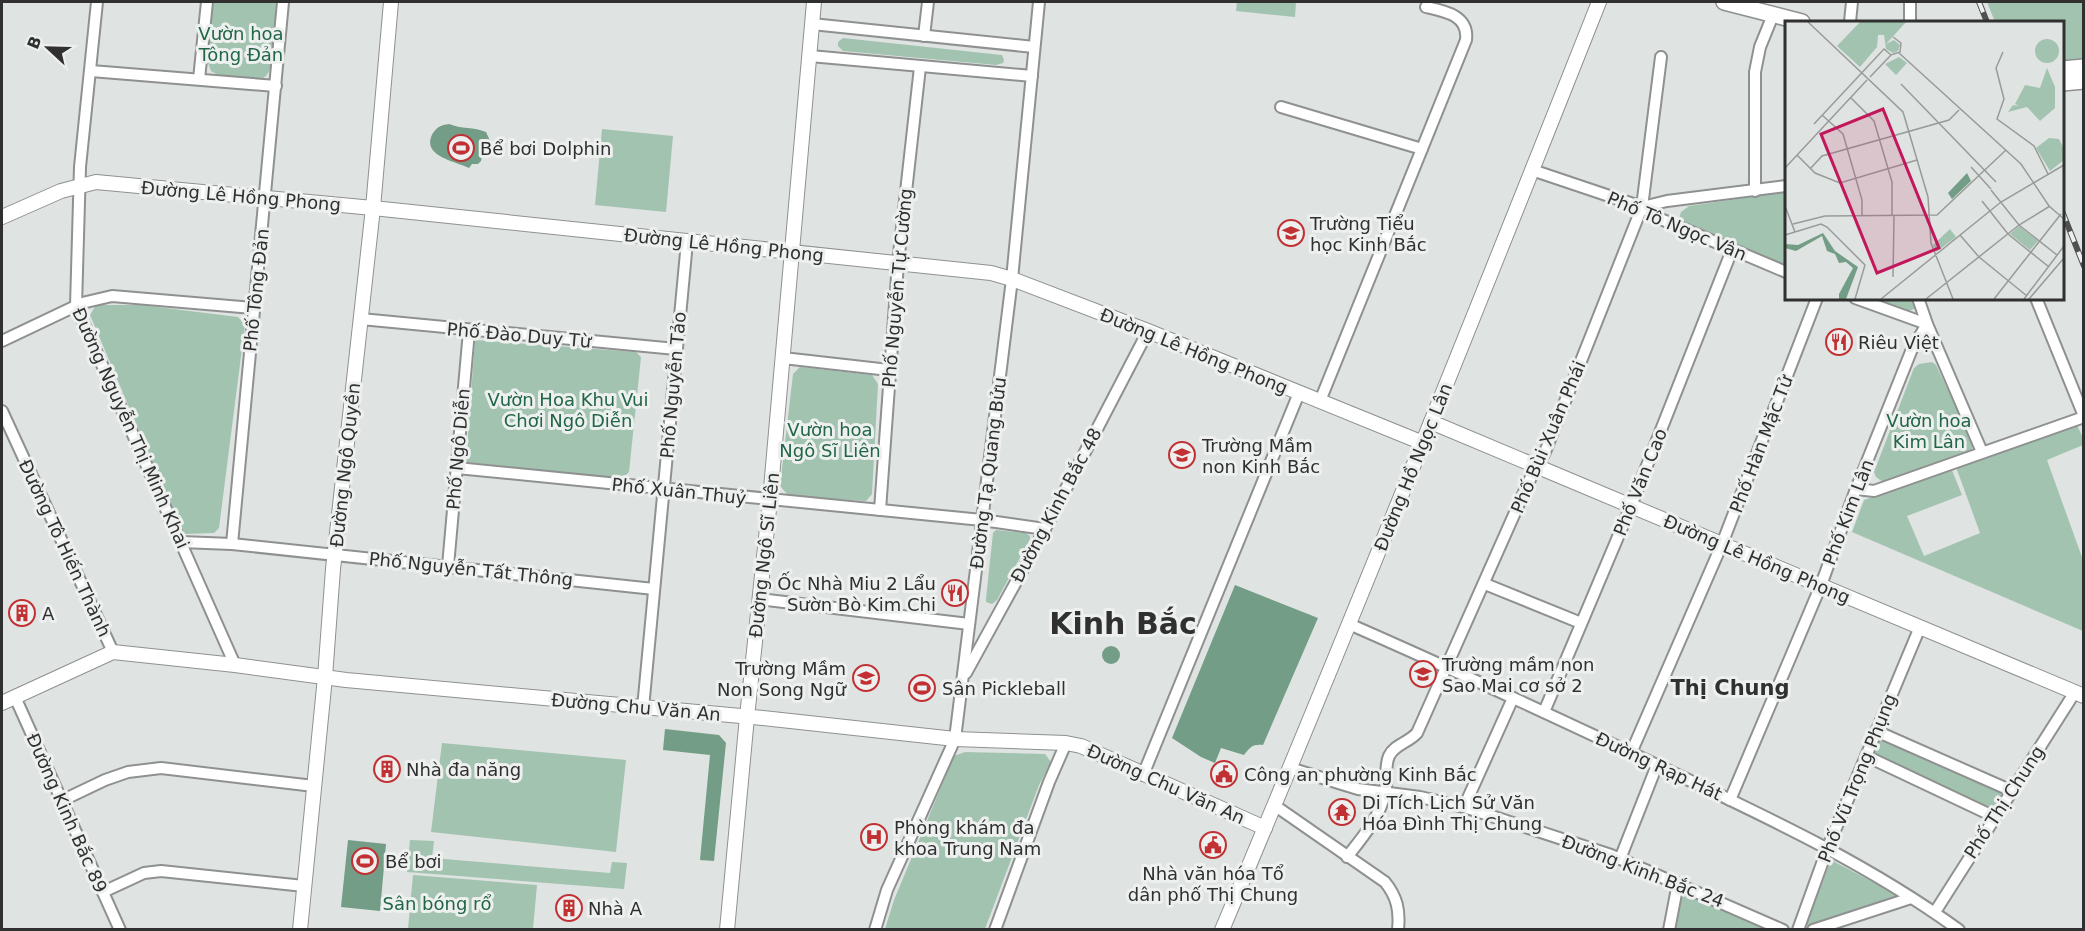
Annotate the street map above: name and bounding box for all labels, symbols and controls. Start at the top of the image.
north arrow [18,18,78,78]
inset map [1785,21,2064,300]
park label: Vườn hoa Tông Đản [198,23,284,65]
text: B [23,33,46,52]
sports icon: Bể bơi Dolphin [446,133,476,163]
place label: Bể bơi Dolphin [480,138,611,159]
street label: Đường Lê Hồng Phong [140,177,342,215]
street label: Phố Nguyễn Tự Cường [878,187,916,389]
street label: Phố Tô Ngọc Vân [1604,187,1750,265]
place label: Trường Tiểu học Kinh Bắc [1309,213,1427,255]
school or university icon: Trường Tiểu học Kinh Bắc [1276,218,1306,248]
street label: Đường Lê Hồng Phong [623,224,825,266]
street label: Phố Tông Đản [239,227,273,353]
street label: Đường Nguyễn Thị Minh Khai [68,304,194,552]
street label: Đường Lê Hồng Phong [1097,304,1291,398]
street label: Phố Nguyễn Tảo [656,311,690,459]
street label: Phố Đào Duy Từ [446,318,594,352]
restaurant icon: Riêu Việt [1824,327,1854,357]
place label: Riêu Việt [1858,332,1939,353]
street label: Phố Bùi Xuân Phái [1506,358,1590,516]
street label: Phố Hàn Mặc Tử [1725,371,1797,516]
street label: Đường Tạ Quang Bửu [966,376,1010,570]
street label: Đường Hồ Ngọc Lân [1370,380,1456,554]
street label: Đường Ngô Quyền [326,382,364,548]
street label: Phố Ngô Diễn [442,387,474,511]
park label: Vườn Hoa Khu Vui Chơi Ngô Diễn [487,389,649,431]
park label: Vườn hoa Kim Lân [1886,410,1972,452]
park label: Vườn hoa Ngô Sĩ Liên [779,419,881,461]
street label: Đường Kinh Bắc 48 [1006,424,1106,586]
street label: Phố Văn Cao [1609,425,1671,539]
place label: Trường Mầm non Kinh Bắc [1201,435,1320,477]
school or university icon: Trường Mầm non Kinh Bắc [1167,440,1197,470]
street label: Đường Tô Hiến Thành [15,456,115,640]
street label: Phố Kim Lân [1818,456,1878,568]
street label: Đường Ngô Sĩ Liên [745,471,783,639]
street label: Phố Xuân Thuỷ [611,473,748,509]
street label: Đường Lê Hồng Phong [1661,510,1853,608]
street label: Phố Nguyễn Tất Thông [368,548,574,590]
place label: Ốc Nhà Miu 2 Lẩu Sườn Bò Kim Chi [777,571,936,615]
restaurant icon: Ốc Nhà Miu 2 Lẩu Sườn Bò Kim Chi [940,578,970,608]
building icon: A [7,598,37,628]
place label: A [42,603,55,624]
district label: Kinh Bắc [1049,606,1197,641]
place label: Trường mầm non Sao Mai cơ sở 2 [1441,654,1594,696]
place label: Trường Mầm Non Song Ngữ [717,658,848,700]
school or university icon: Trường mầm non Sao Mai cơ sở 2 [1408,659,1438,689]
school or university icon: Trường Mầm Non Song Ngữ [851,663,881,693]
sports icon: Sân Pickleball [907,673,937,703]
district label: Thị Chung [1670,676,1790,700]
place label: Sân Pickleball [942,678,1066,699]
street label: Đường Chu Văn An [550,689,722,725]
street label: Phố Vũ Trọng Phụng [1814,690,1900,866]
street label: Đường Rạp Hát [1592,727,1726,805]
street label: Đường Kinh Bắc 89 [22,730,112,896]
street label: Đường Chu Văn An [1084,740,1248,828]
street label: Phố Thị Chung [1960,742,2048,862]
building icon: Nhà đa năng [372,754,402,784]
place label: Nhà đa năng [406,759,521,780]
public building icon: Công an phường Kinh Bắc [1209,759,1239,789]
place label: Công an phường Kinh Bắc [1244,764,1477,785]
place label: Di Tích Lịch Sử Văn Hóa Đình Thị Chung [1362,792,1542,834]
temple icon: Di Tích Lịch Sử Văn Hóa Đình Thị Chung [1327,797,1357,827]
place label: Phòng khám đa khoa Trung Nam [894,817,1041,859]
hospital icon: Phòng khám đa khoa Trung Nam [859,822,889,852]
public building icon: Nhà văn hóa Tổ dân phố Thị Chung [1198,830,1228,860]
street label: Đường Kinh Bắc 24 [1559,830,1727,912]
sports icon: Bể bơi [350,846,380,876]
place label: Bể bơi [385,851,442,872]
place label: Nhà văn hóa Tổ dân phố Thị Chung [1128,863,1298,905]
park label: Sân bóng rổ [383,893,492,914]
building icon: Nhà A [554,893,584,923]
place label: Nhà A [588,898,643,919]

